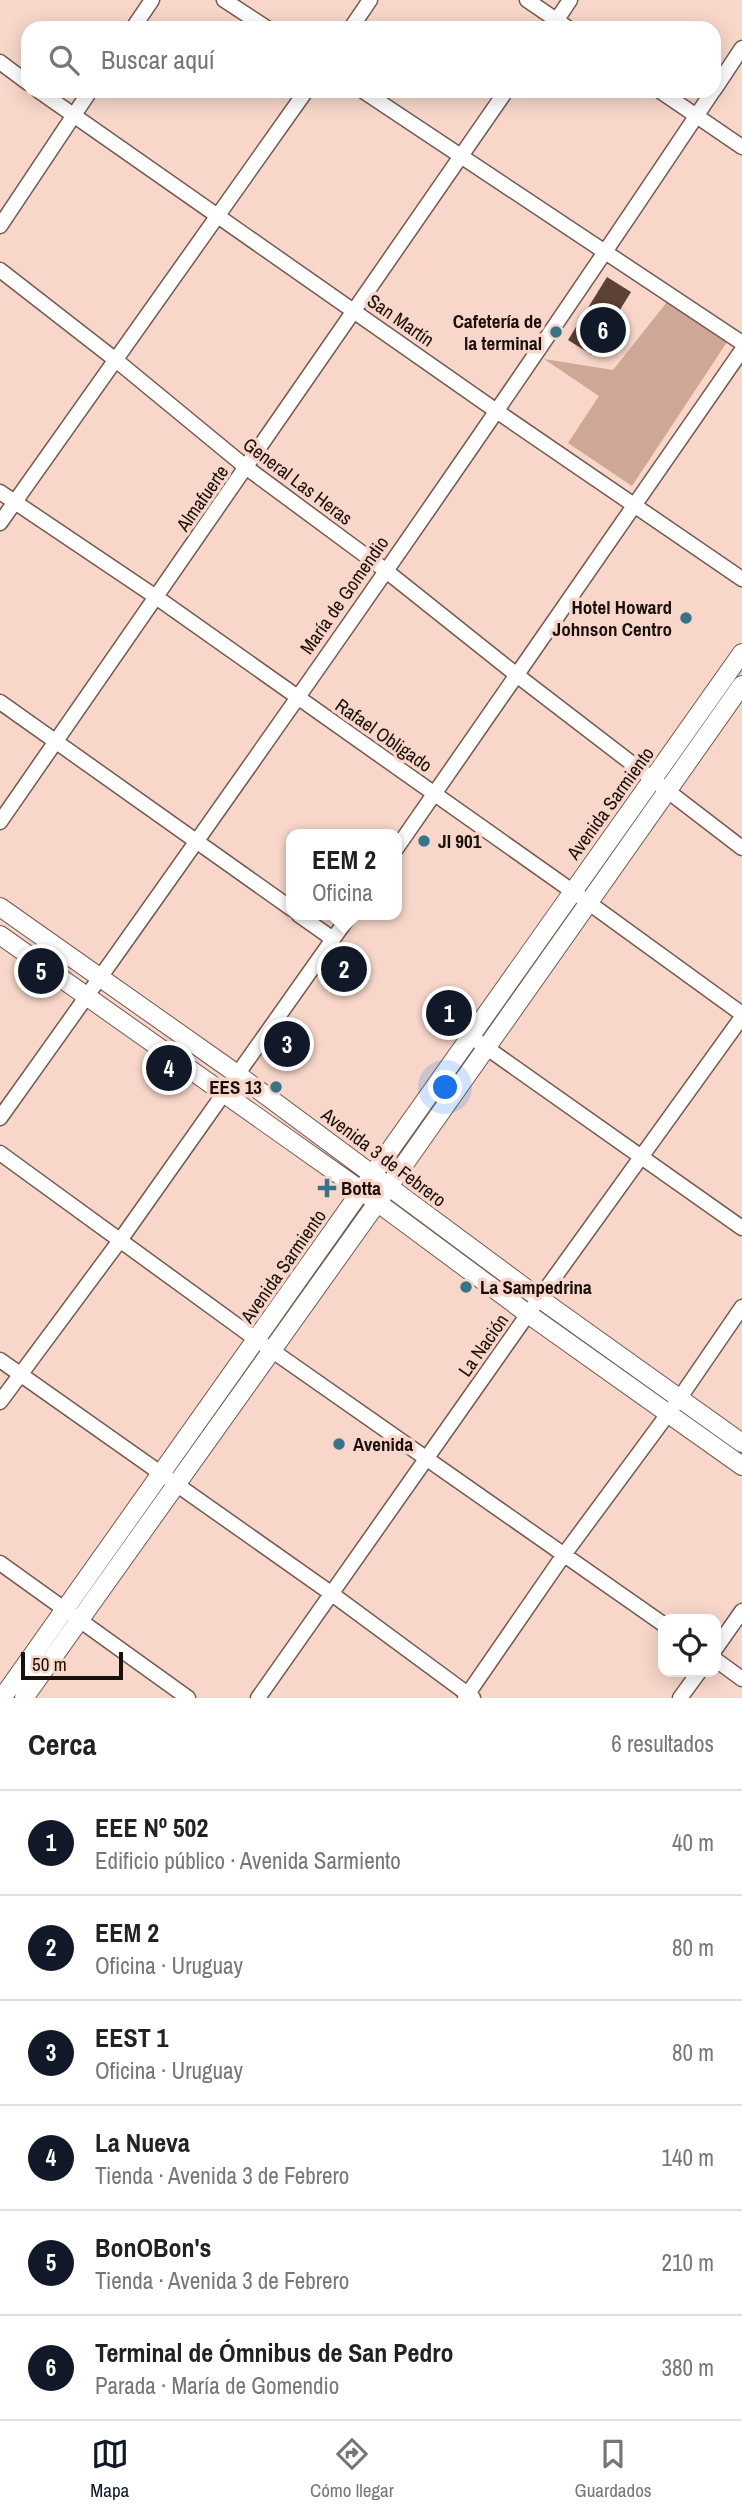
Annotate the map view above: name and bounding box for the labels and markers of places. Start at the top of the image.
pin: 6 [580,304,626,356]
place label: Cafetería de la terminal [453,308,542,356]
marker: Cafetería de la terminal [548,324,564,340]
place label: Hotel Howard Johnson Centro [553,594,672,642]
marker: Hotel Howard Johnson Centro [678,610,694,626]
place label: JI 901 [438,828,482,854]
marker: JI 901 [416,833,432,849]
pin: 2 [321,943,367,995]
pin: 5 [18,945,64,997]
pin: 1 [426,987,472,1039]
pin: 3 [264,1018,310,1070]
pin: 4 [146,1042,192,1094]
place label: EES 13 [209,1074,262,1100]
marker: EES 13 [268,1079,284,1095]
place label: Botta [341,1175,381,1201]
marker: Botta [319,1180,335,1196]
place label: La Sampedrina [480,1274,592,1300]
marker: La Sampedrina [458,1279,474,1295]
place label: Avenida [353,1431,413,1457]
marker: Avenida [331,1436,347,1452]

